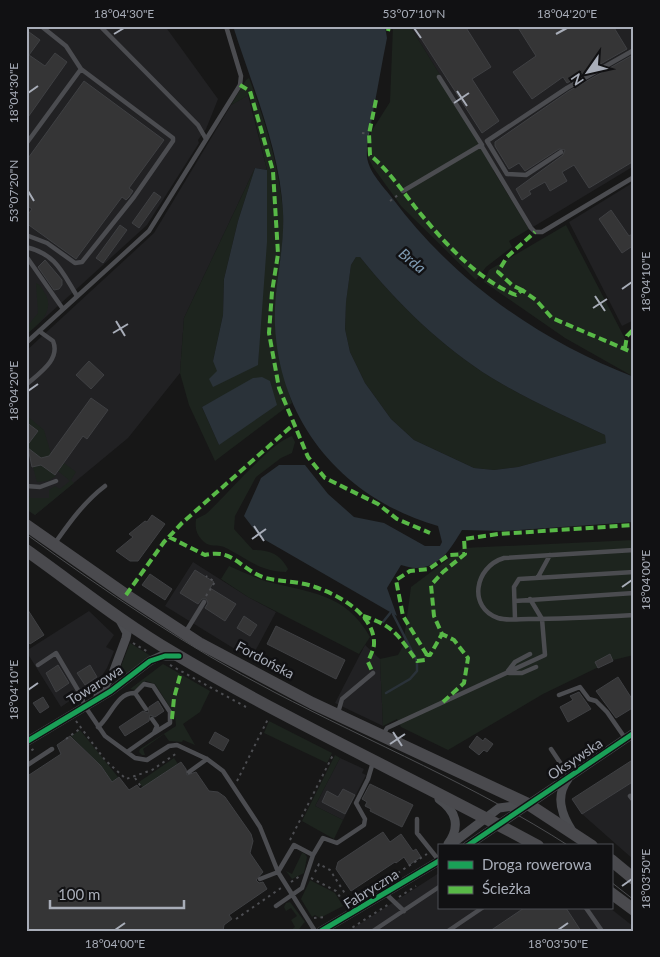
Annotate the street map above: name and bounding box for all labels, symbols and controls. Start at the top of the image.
text: 18°04'30"E [94,6,154,21]
text: 53°07'10"N [383,6,445,21]
text: 18°04'20"E [537,6,597,21]
north arrow [562,48,612,98]
text: 18°04'30"E [6,63,21,123]
text: N [567,70,587,89]
text: 53°07'20"N [6,160,21,222]
water label: Brda [396,244,430,277]
text: 18°04'10"E [638,252,653,312]
text: 18°04'20"E [6,361,21,421]
text: 18°04'00"E [638,550,653,610]
street label: Fordońska [233,637,297,682]
text: 18°04'10"E [6,660,21,720]
street label: Towarowa [64,661,126,708]
street label: Oksywska [544,734,605,783]
legend [438,844,612,910]
text: 18°03'50"E [638,849,653,909]
text: Droga rowerowa [482,855,592,873]
street label: Fabryczna [340,865,401,912]
scale bar [50,877,184,909]
text: Ścieżka [482,879,531,897]
text: 100 m [58,885,100,903]
text: 18°04'00"E [85,936,145,951]
text: 18°03'50"E [528,936,588,951]

